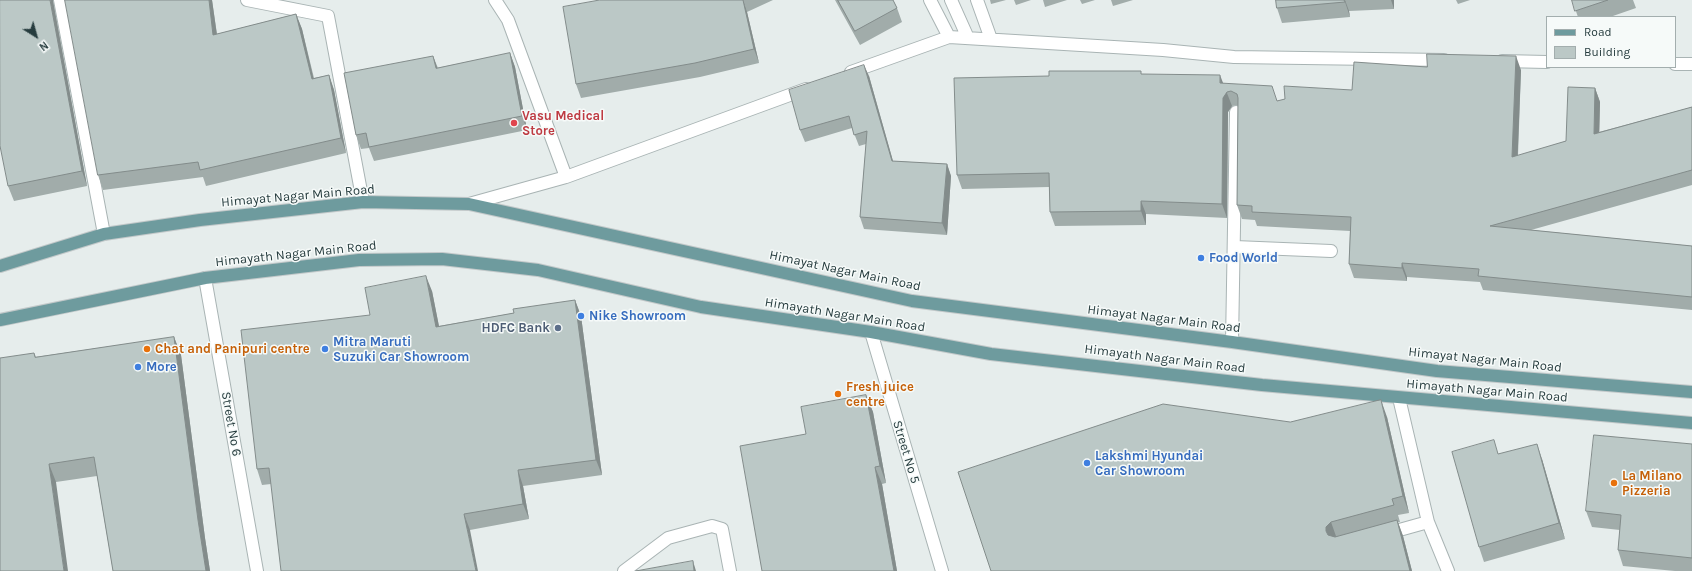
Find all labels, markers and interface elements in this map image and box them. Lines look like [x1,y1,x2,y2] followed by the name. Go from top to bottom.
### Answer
[16,16,56,56] north arrow
[1546,16,1676,68] legend
[1584,25,1612,39] text: Road
[36,38,51,54] text: N
[1584,45,1630,59] text: Building
[522,108,604,139] place label: Vasu Medical Store
[509,118,519,128] marker: Vasu Medical Store
[220,182,376,210] street label: Himayat Nagar Main Road
[215,238,377,270] street label: Himayath Nagar Main Road
[768,247,922,295] street label: Himayat Nagar Main Road
[1209,250,1278,266] place label: Food World
[1196,253,1206,263] marker: Food World
[764,295,926,335] street label: Himayath Nagar Main Road
[1086,302,1242,336] street label: Himayat Nagar Main Road
[589,308,686,324] place label: Nike Showroom
[576,311,586,321] marker: Nike Showroom
[481,320,550,336] place label: HDFC Bank
[553,323,563,333] marker: HDFC Bank
[333,334,469,365] place label: Mitra Maruti Suzuki Car Showroom
[155,341,310,357] place label: Chat and Panipuri centre
[1084,341,1246,377] street label: Himayath Nagar Main Road
[142,344,152,354] marker: Chat and Panipuri centre
[320,344,330,354] marker: Mitra Maruti Suzuki Car Showroom
[1407,344,1563,376] street label: Himayat Nagar Main Road
[146,359,177,375] place label: More
[133,362,143,372] marker: More
[1406,376,1568,406] street label: Himayath Nagar Main Road
[846,379,914,410] place label: Fresh juice centre
[833,389,843,399] marker: Fresh juice centre
[218,390,244,458] street label: Street No 6
[889,419,923,485] street label: Street No 5
[1095,448,1203,479] place label: Lakshmi Hyundai Car Showroom
[1082,458,1092,468] marker: Lakshmi Hyundai Car Showroom
[1622,468,1682,499] place label: La Milano Pizzeria
[1609,478,1619,488] marker: La Milano Pizzeria

